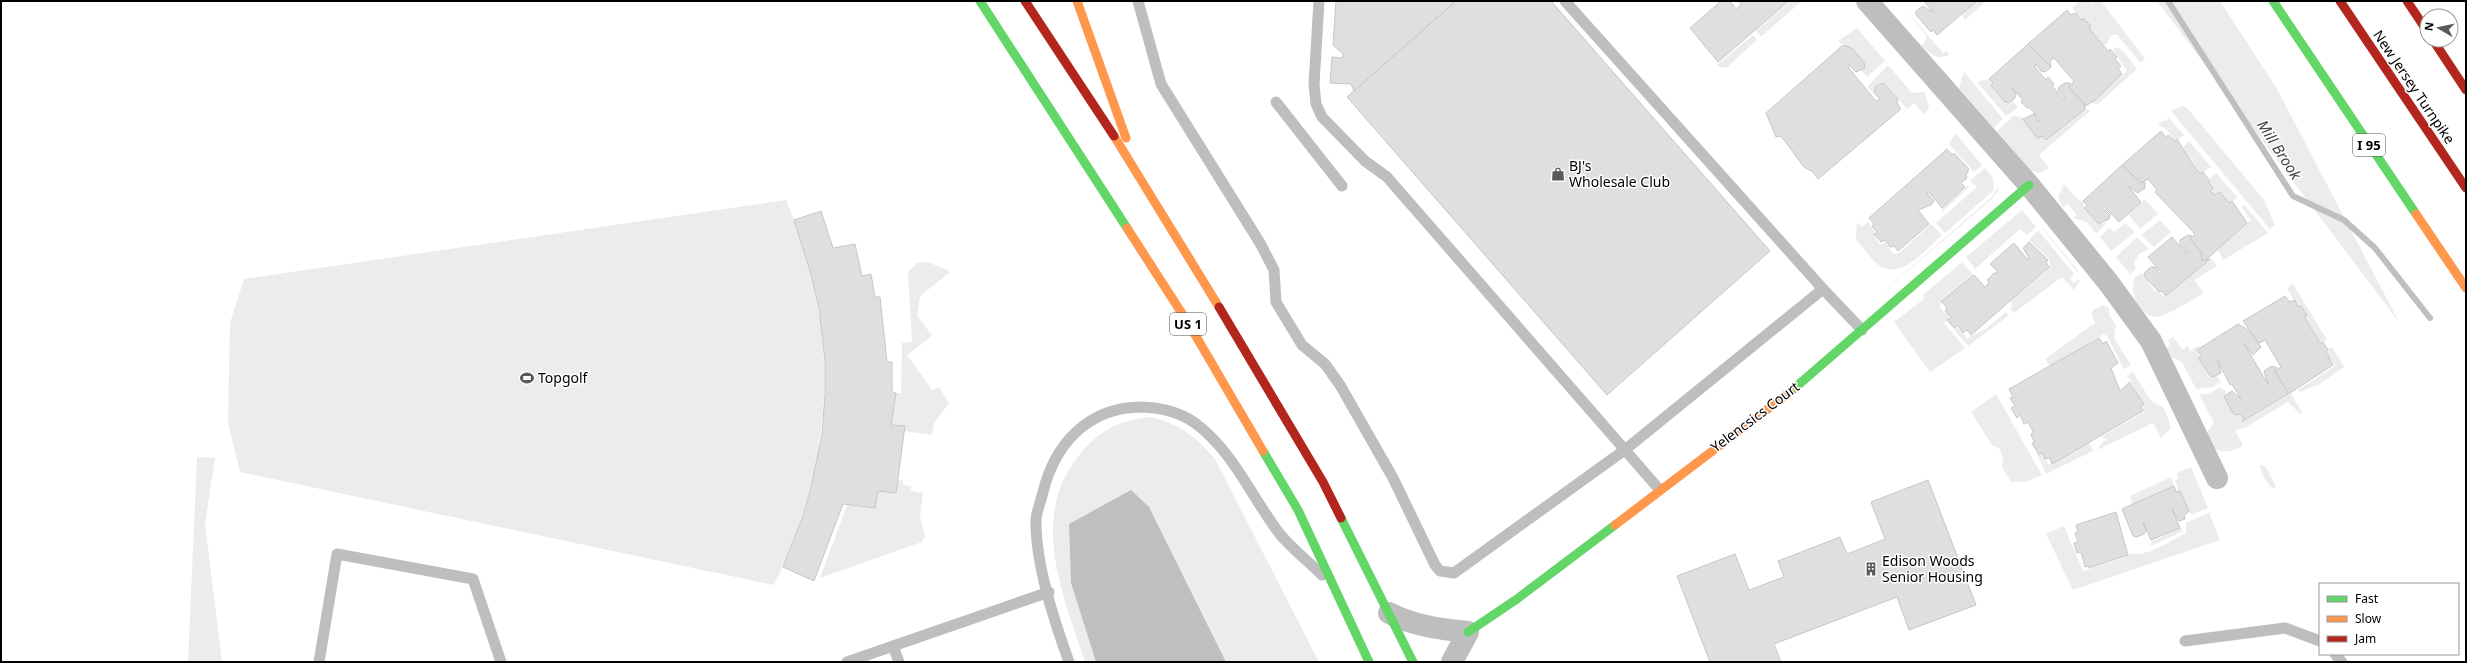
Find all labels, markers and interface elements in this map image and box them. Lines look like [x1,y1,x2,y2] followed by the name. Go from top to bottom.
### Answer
[2419,8,2459,48] north arrow
[2370,27,2458,147] street label: New Jersey Turnpike
[2253,116,2307,184] water label: Mill Brook
[2353,134,2385,156] road number: I 95
[1569,156,1670,191] place label: BJ's Wholesale Club
[1550,166,1566,182] shop icon: BJ's Wholesale Club
[1170,313,1206,335] road number: US 1
[538,368,589,387] place label: Topgolf
[519,370,535,386] sports icon: Topgolf
[1707,377,1803,456] street label: Yelencsics Court
[1882,551,1983,586] place label: Edison Woods Senior Housing
[1863,561,1879,577] building icon: Edison Woods Senior Housing
[2319,583,2459,655] legend
[2355,590,2379,607] text: Fast
[2355,610,2382,627] text: Slow
[2354,630,2376,647] text: Jam

